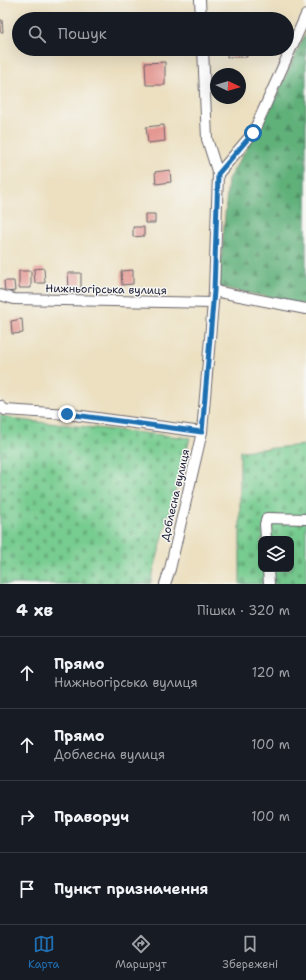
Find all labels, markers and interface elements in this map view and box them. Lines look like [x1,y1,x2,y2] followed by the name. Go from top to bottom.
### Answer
[12,12,294,56] search box
[26,23,48,45] icon: search
[58,24,107,44] text: Пошук
[210,68,246,104] north arrow
[244,124,262,142] route start
[45,281,167,298] street label: Нижньогірська вулиця
[58,405,76,423] route end
[158,448,193,543] street label: Доблесна вулиця
[258,536,294,572] map controls
[258,536,294,572] button: layers
[16,599,53,621] text: 4 хв
[197,602,290,619] text: Пішки · 320 m
[54,654,104,674] text: Прямо
[16,662,38,684] icon: ahead
[252,664,290,681] text: 120 m
[54,674,198,691] text: Нижньогірська вулиця
[54,726,104,746] text: Прямо
[16,734,38,756] icon: ahead
[251,736,290,753] text: 100 m
[54,746,165,763] text: Доблесна вулиця
[16,806,38,828] icon: right
[54,807,129,827] text: Праворуч
[251,808,290,825] text: 100 m
[16,878,38,900] icon: arrive
[54,879,209,899] text: Пункт призначення
[28,933,59,972] tab: Карта
[115,933,167,972] tab: Маршрут
[222,933,278,972] tab: Збережені

